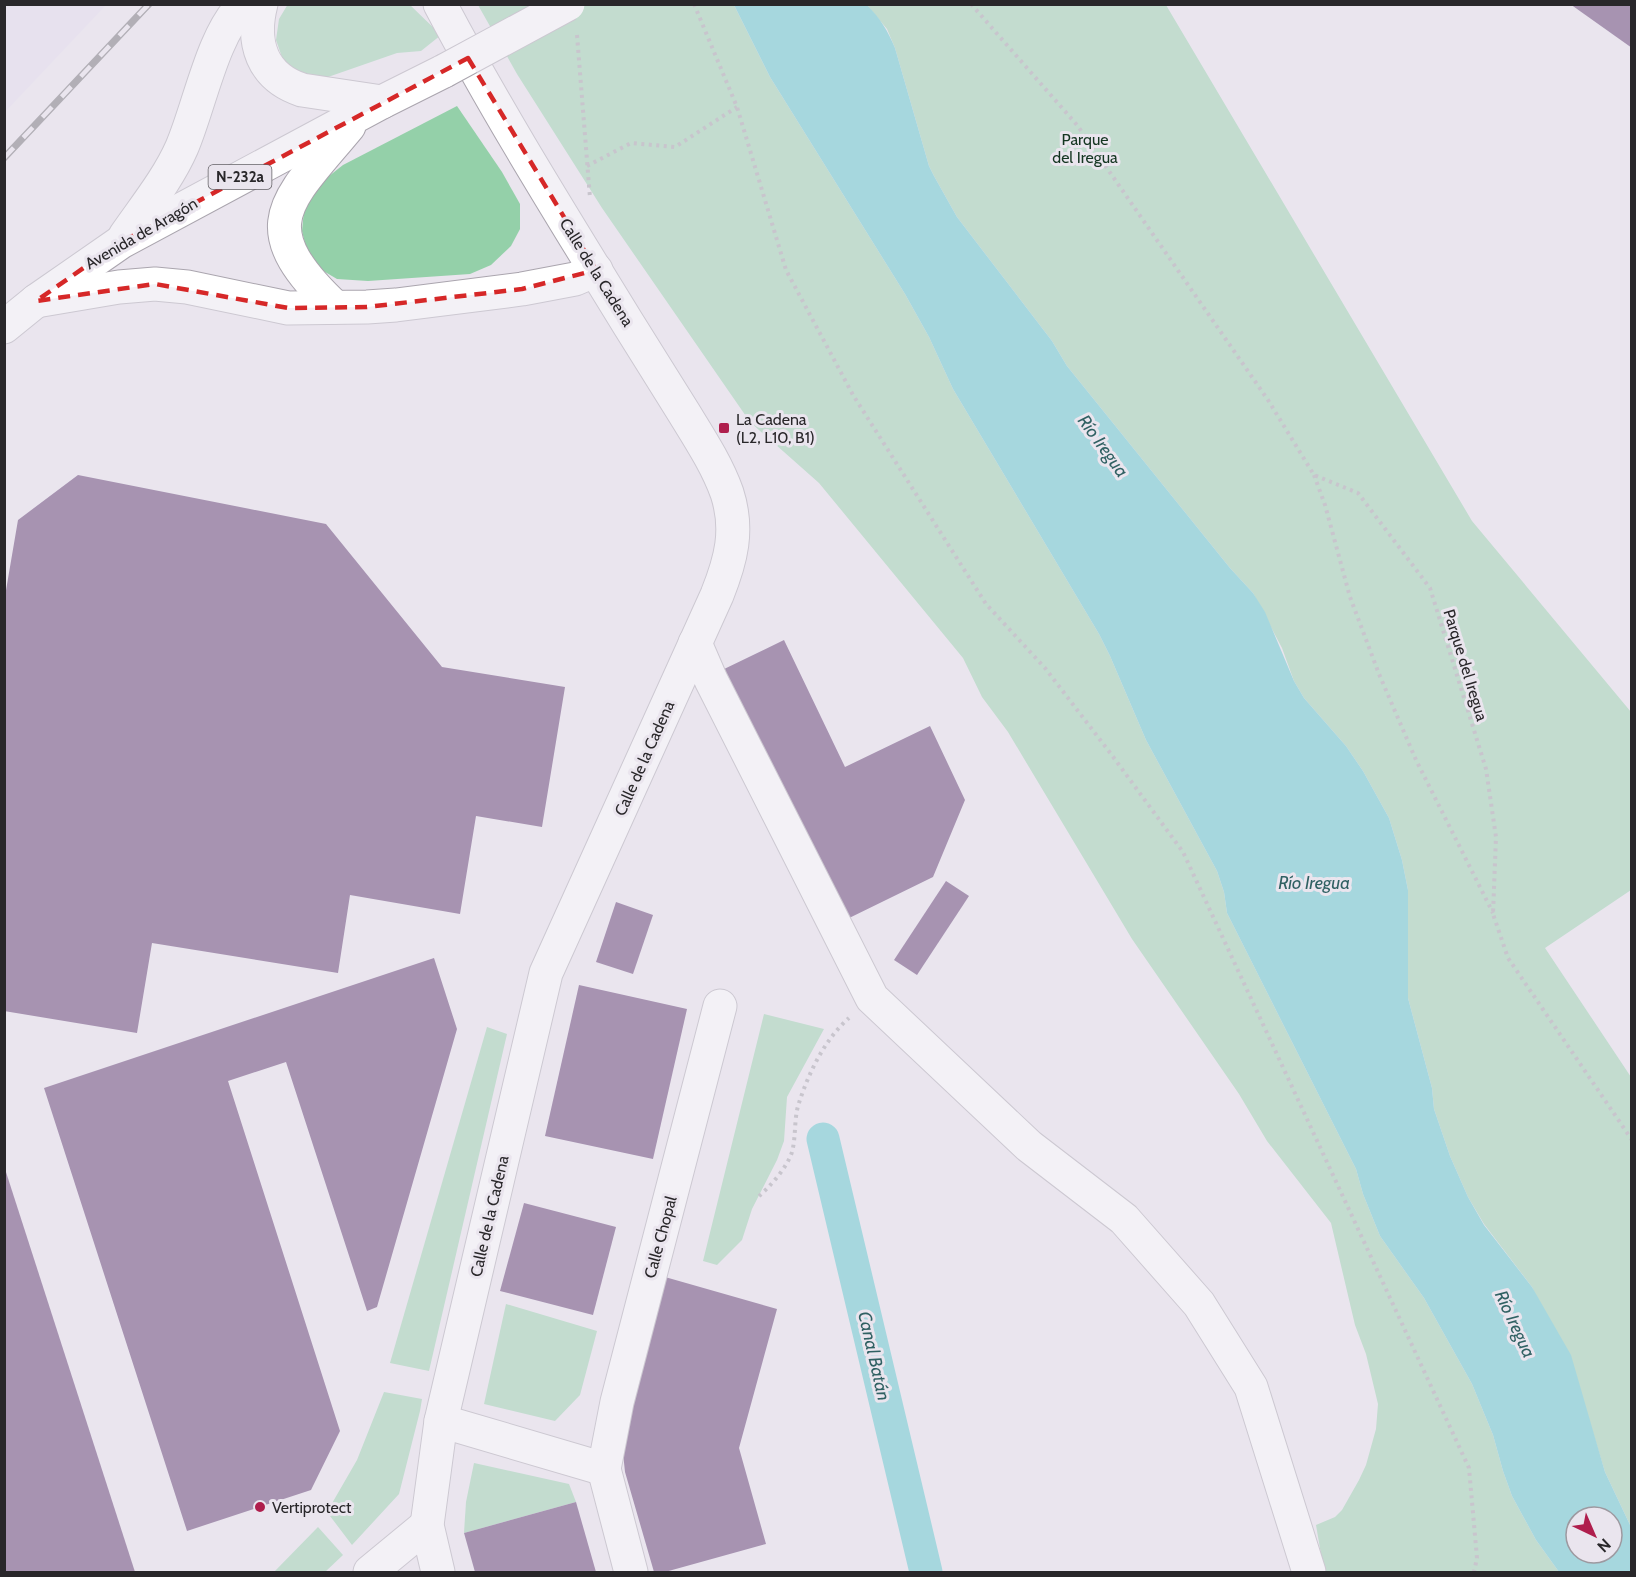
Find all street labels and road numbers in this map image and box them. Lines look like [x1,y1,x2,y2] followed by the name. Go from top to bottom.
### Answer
[208,165,272,189] road number: N-232a
[82,194,201,273] street label: Avenida de Aragón
[556,215,638,330] street label: Calle de la Cadena
[1439,607,1492,724] street label: Parque del Iregua
[611,698,678,819] street label: Calle de la Cadena
[466,1153,513,1279] street label: Calle de la Cadena
[640,1194,681,1280] street label: Calle Chopal

